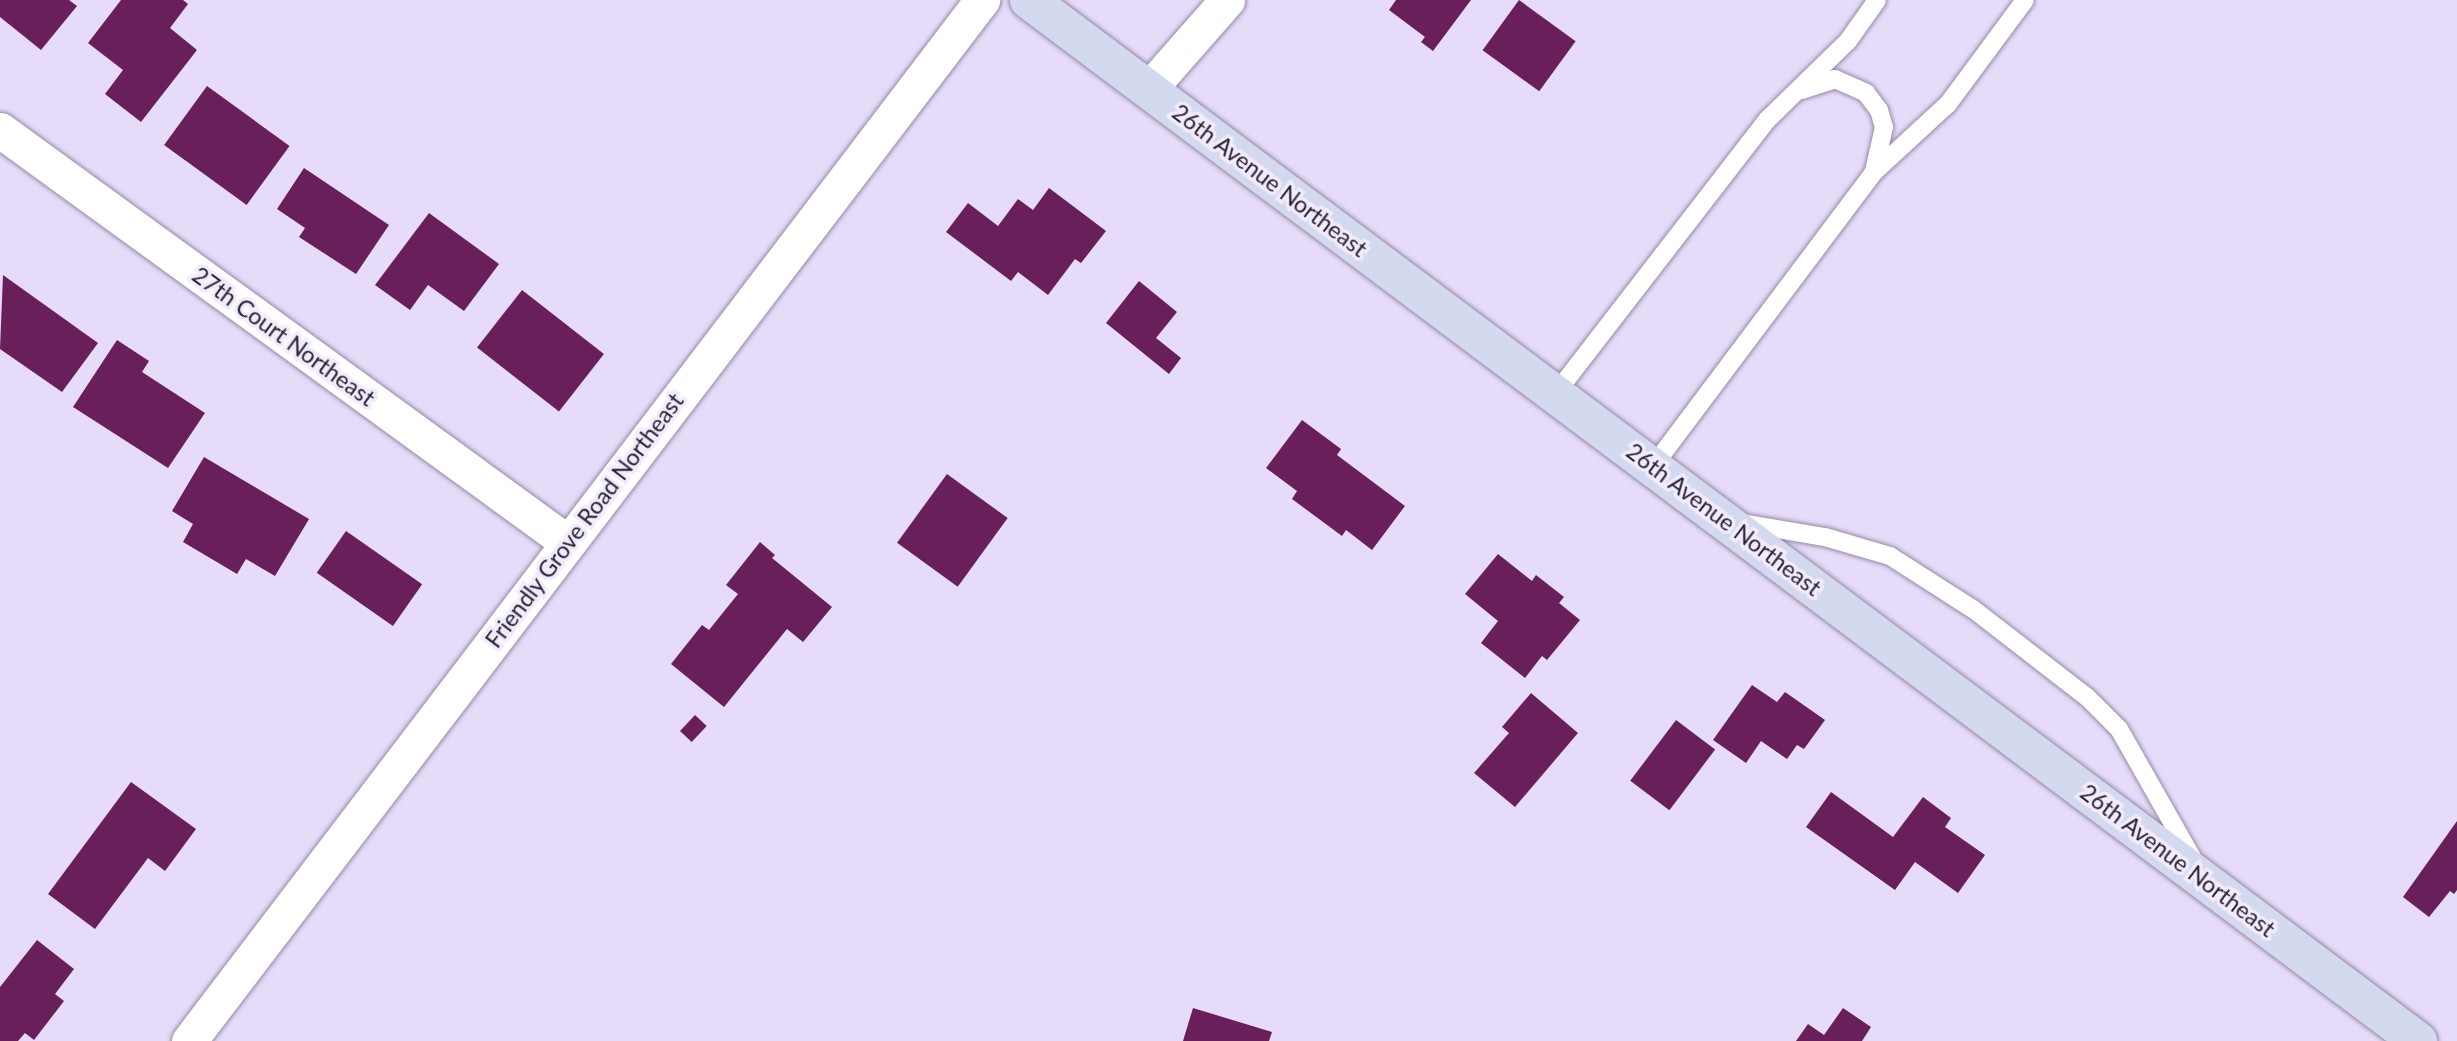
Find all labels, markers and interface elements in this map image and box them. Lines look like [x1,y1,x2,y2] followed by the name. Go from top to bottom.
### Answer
[1167,98,1373,262] street label: 26th Avenue Northeast
[187,261,381,411] street label: 27th Court Northeast
[479,387,689,653] street label: Friendly Grove Road Northeast
[1621,437,1827,601] street label: 26th Avenue Northeast
[2075,778,2281,942] street label: 26th Avenue Northeast

